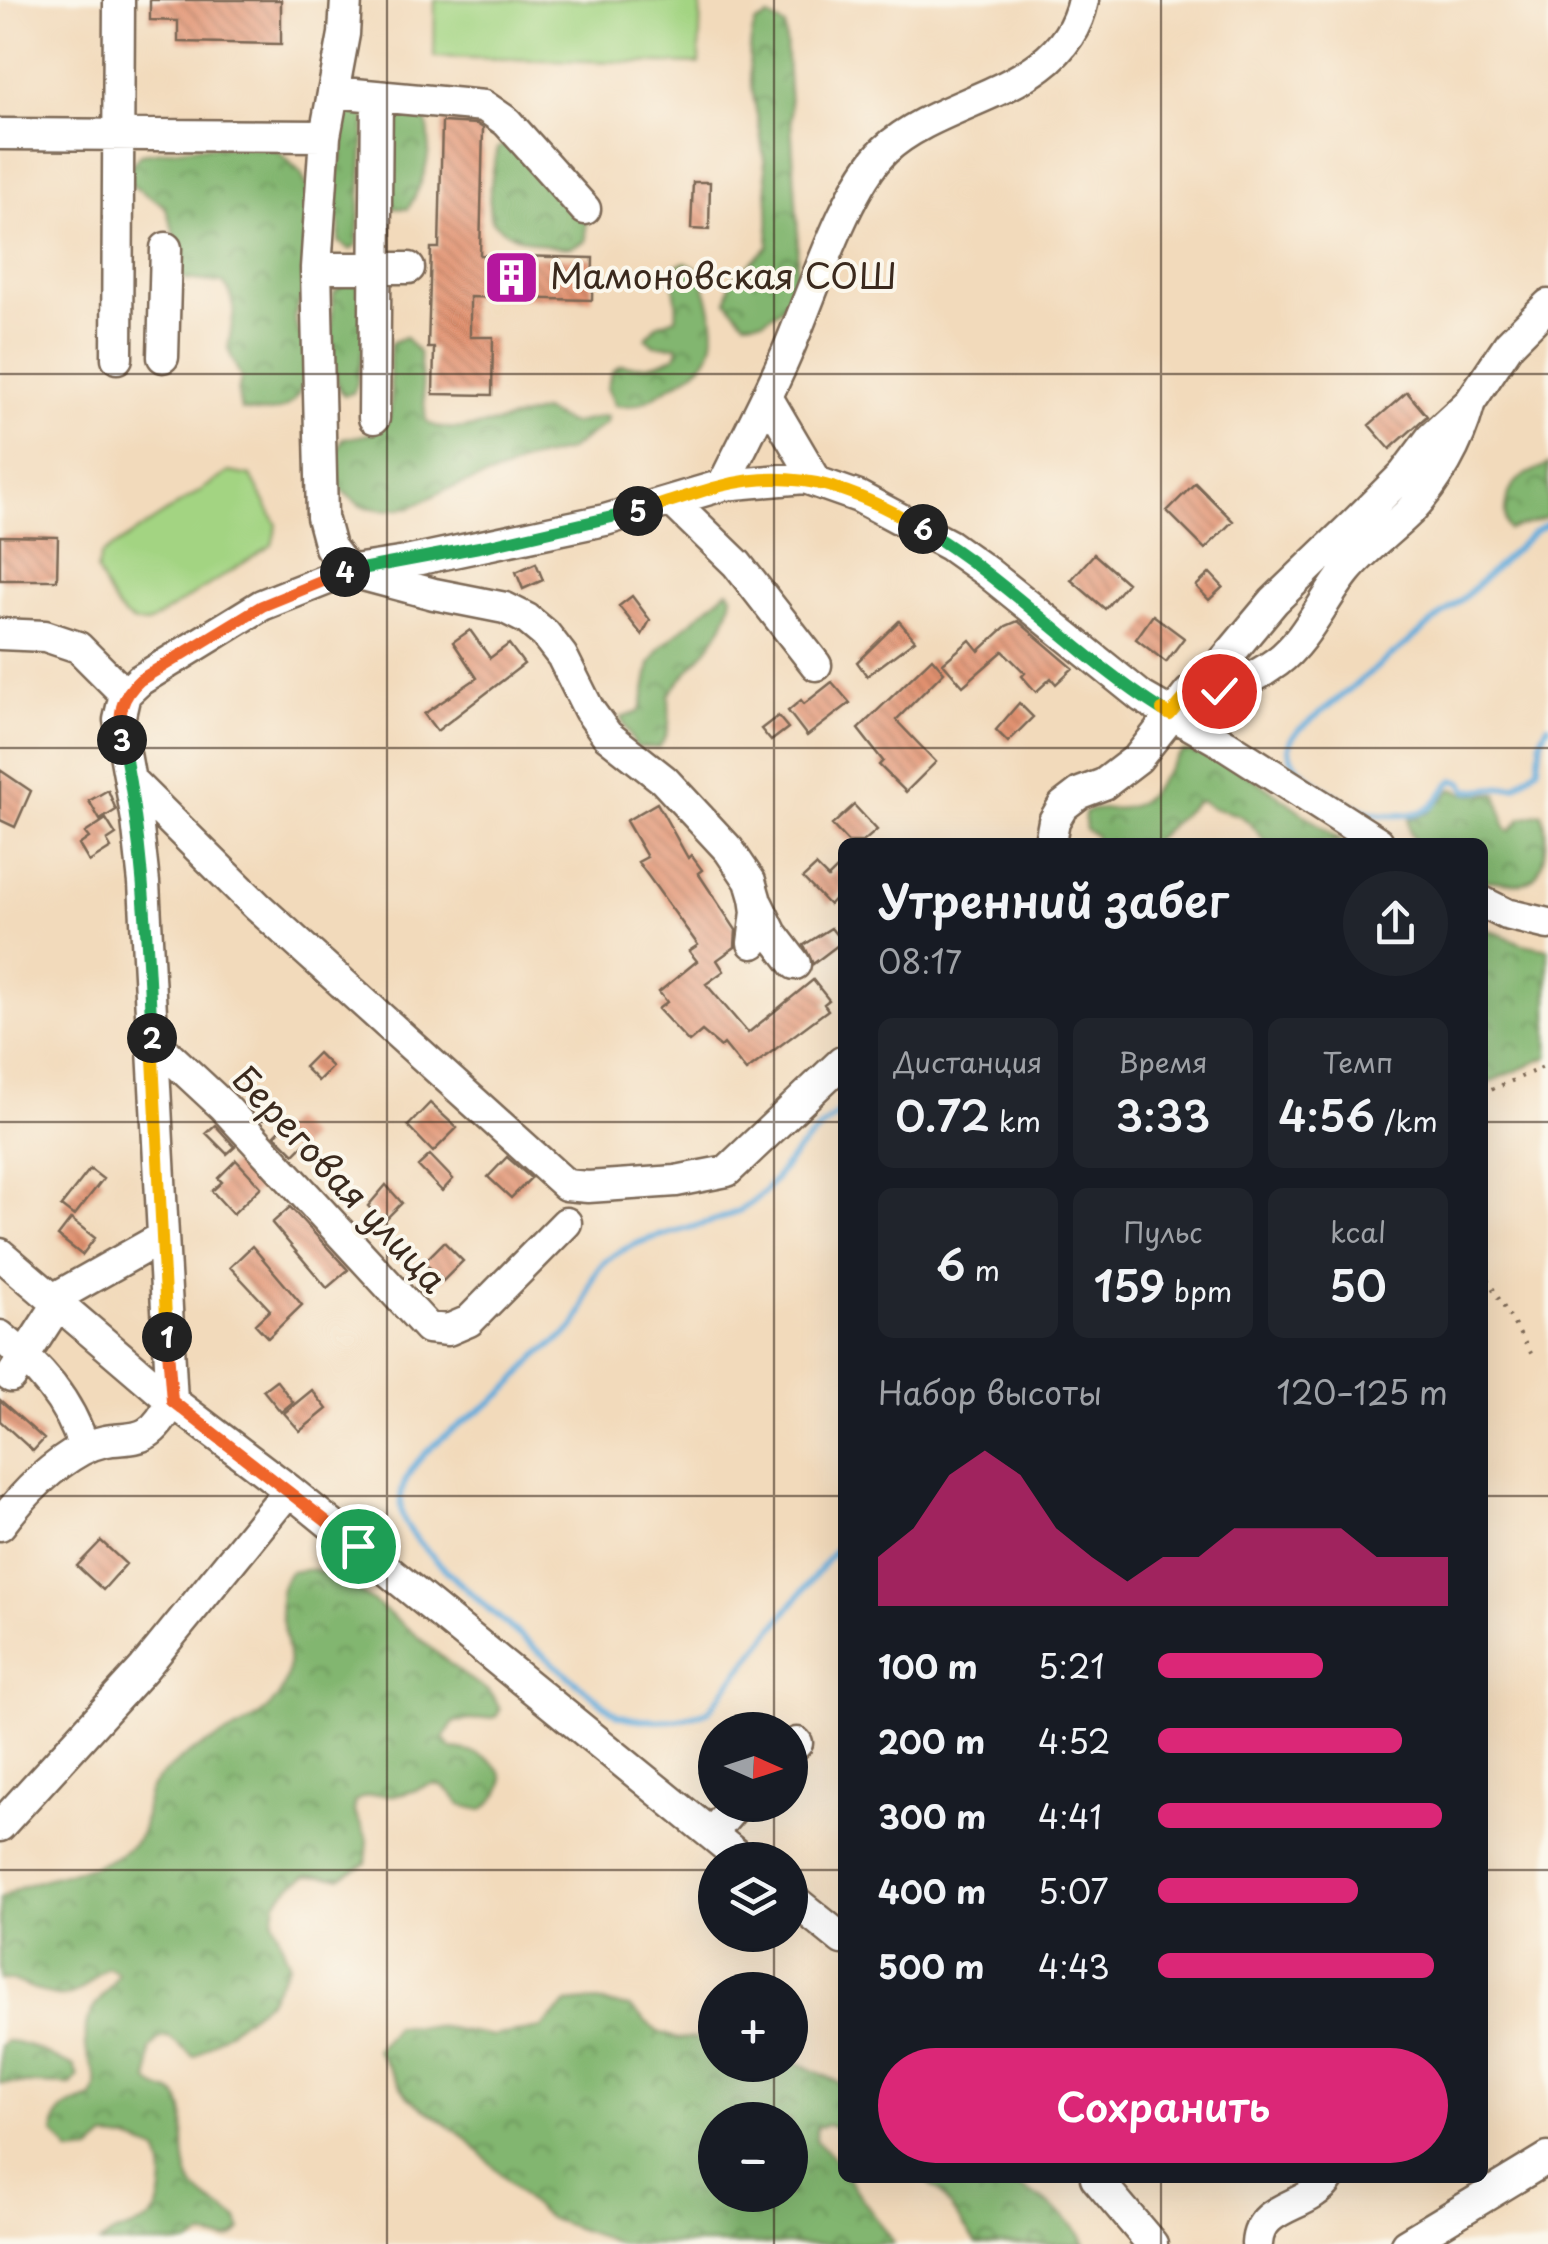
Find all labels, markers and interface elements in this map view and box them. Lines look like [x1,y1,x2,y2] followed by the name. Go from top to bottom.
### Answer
[481,247,541,307] building icon: Мамоновская СОШ
[550,248,897,301] place label: Мамоновская СОШ
[613,486,663,536] pin: 5
[629,489,647,532] text: 5
[898,504,948,554] pin: 6
[913,507,933,550] text: 6
[320,547,370,597] pin: 4
[335,550,355,593] text: 4
[1177,649,1262,734] pin
[1192,664,1247,719] icon: check
[97,715,147,765] pin: 3
[113,718,131,761] text: 3
[878,865,1229,933] text: Утренний забег
[1343,871,1448,976] button: share
[878,937,962,985] text: 08:17
[127,1013,177,1063] pin: 2
[142,1016,162,1059] text: 2
[894,1040,1042,1083] text: Дистанция
[1118,1040,1208,1083] text: Время
[1323,1040,1393,1083] text: Темп
[221,1053,460,1304] street label: Береговая улица
[895,1083,990,1146] text: 0.72
[1116,1083,1210,1146] text: 3:33
[1278,1083,1375,1146] text: 4:56
[990,1099,1041,1142] text: km
[1375,1099,1438,1142] text: /km
[1123,1210,1203,1253] text: Пульс
[1330,1210,1386,1253] text: kcal
[936,1232,965,1295] text: 6
[965,1248,1000,1291] text: m
[1094,1253,1165,1316] text: 159
[1329,1253,1387,1316] text: 50
[1165,1269,1232,1312] text: bpm
[142,1312,192,1362] pin: 1
[160,1315,174,1358] text: 1
[878,1368,1102,1416] text: Набор высоты
[1276,1368,1448,1416] text: 120–125 m
[316,1504,401,1589] pin
[331,1519,386,1574] icon: arrive
[878,1642,978,1690] text: 100 m
[1038,1642,1105,1690] text: 5:21
[698,1712,808,1822] north arrow
[698,1712,808,2212] map controls
[878,1717,985,1765] text: 200 m
[1038,1717,1111,1765] text: 4:52
[878,1792,986,1840] text: 300 m
[1038,1792,1102,1840] text: 4:41
[698,1842,808,1952] button: layers
[878,1867,986,1915] text: 400 m
[1038,1867,1108,1915] text: 5:07
[878,1942,984,1990] text: 500 m
[1038,1942,1110,1990] text: 4:43
[698,1972,808,2082] button: +
[878,2048,1448,2163] button: Сохранить
[698,2102,808,2212] button: −

